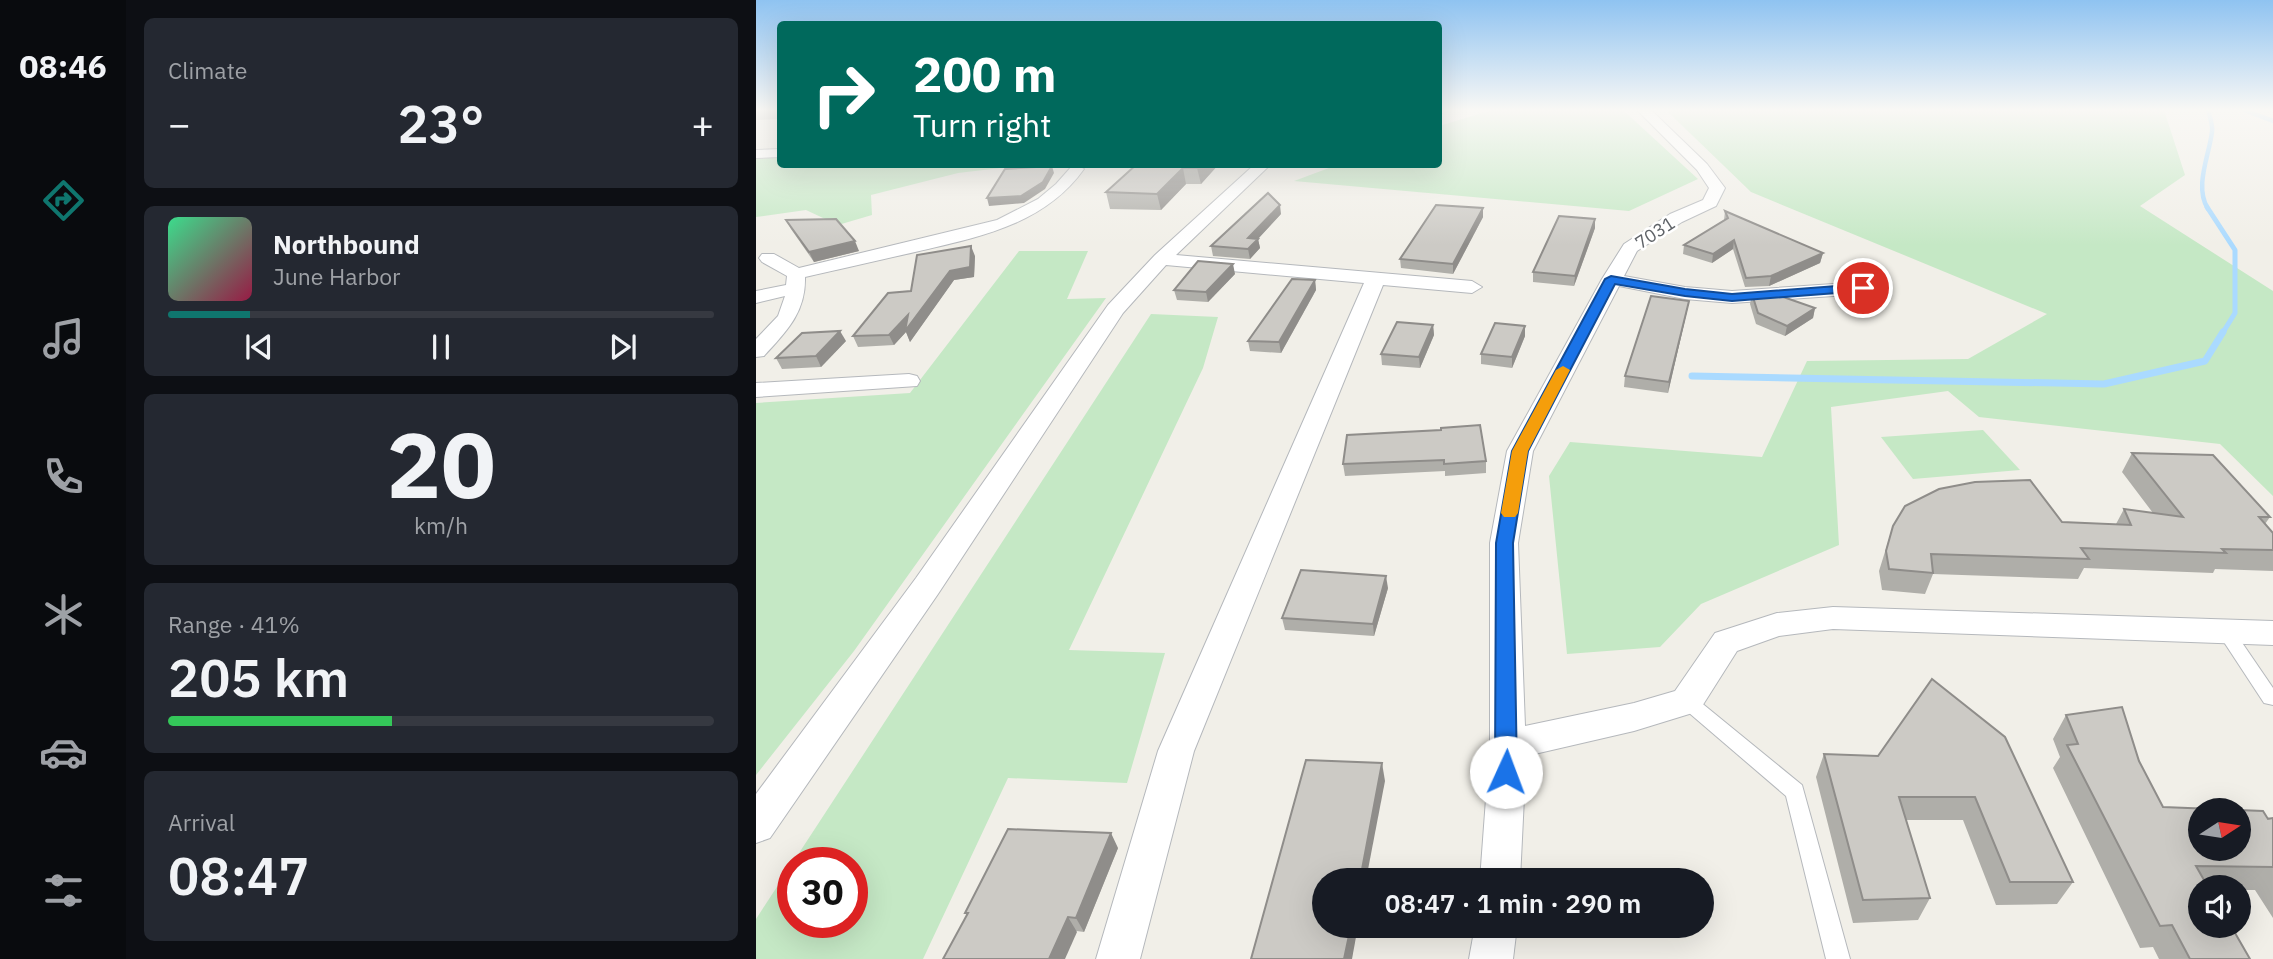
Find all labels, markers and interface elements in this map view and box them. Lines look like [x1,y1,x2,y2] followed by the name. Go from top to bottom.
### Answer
[913,42,1057,105] text: 200 m
[19,45,107,87] text: 08:46
[798,49,889,140] icon: right
[168,55,247,85] text: Climate
[398,90,484,157] text: 23°
[168,99,191,148] text: −
[691,99,714,148] text: +
[913,104,1051,146] text: Turn right
[39,176,88,225] icon: directions
[1630,211,1679,254] street label: 7031
[273,227,420,261] text: Northbound
[1833,258,1893,318] pin
[273,261,401,291] text: June Harbor
[1844,269,1882,307] icon: arrive
[39,314,88,363] icon: music
[240,328,278,366] icon: previous
[422,328,460,366] icon: pause
[604,328,642,366] icon: next
[386,405,496,523] text: 20
[39,452,88,501] icon: phone
[414,510,468,540] text: km/h
[39,590,88,639] icon: climate
[168,609,300,639] text: Range · 41%
[168,644,349,711] text: 205 km
[39,728,88,777] icon: car
[1469,735,1543,809] position arrow
[2188,798,2250,861] north arrow
[2188,798,2251,938] map controls
[168,807,235,837] text: Arrival
[168,842,309,909] text: 08:47
[777,847,868,938] speed limit sign: 30
[39,866,88,915] icon: filters
[2188,875,2251,938] button: sound
[1385,886,1641,920] text: 08:47 · 1 min · 290 m

